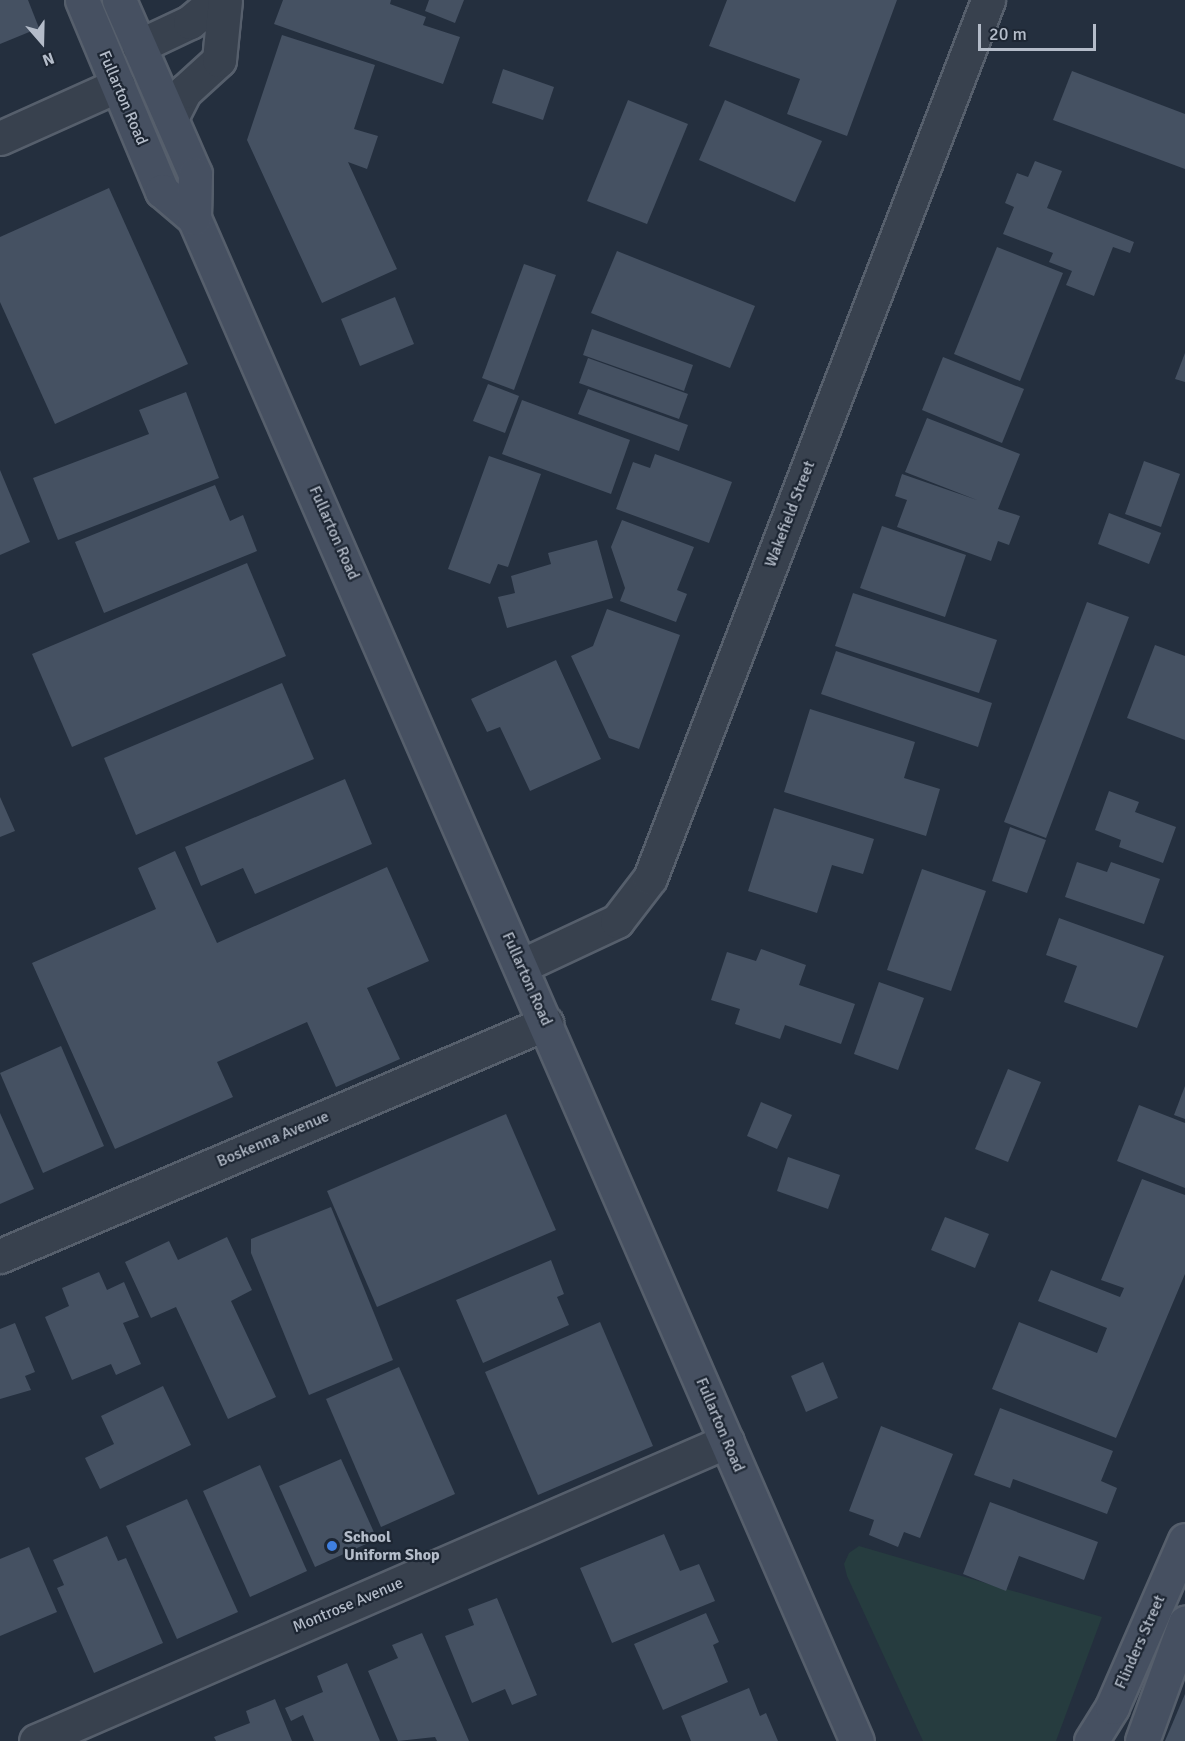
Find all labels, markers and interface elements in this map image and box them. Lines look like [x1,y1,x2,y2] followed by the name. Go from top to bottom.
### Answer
[12,12,72,72] north arrow
[981,12,1100,50] scale bar
[989,23,1027,45] text: 20 m
[40,48,57,70] text: N
[95,48,151,148] street label: Fullarton Road
[761,458,819,570] street label: Wakefield Street
[305,483,363,583] street label: Fullarton Road
[498,929,556,1029] street label: Fullarton Road
[214,1107,332,1171] street label: Boskenna Avenue
[692,1375,748,1475] street label: Fullarton Road
[344,1527,440,1565] place label: School Uniform Shop
[325,1539,339,1553] marker: School Uniform Shop
[290,1573,406,1637] street label: Montrose Avenue
[1111,1592,1169,1692] street label: Flinders Street

